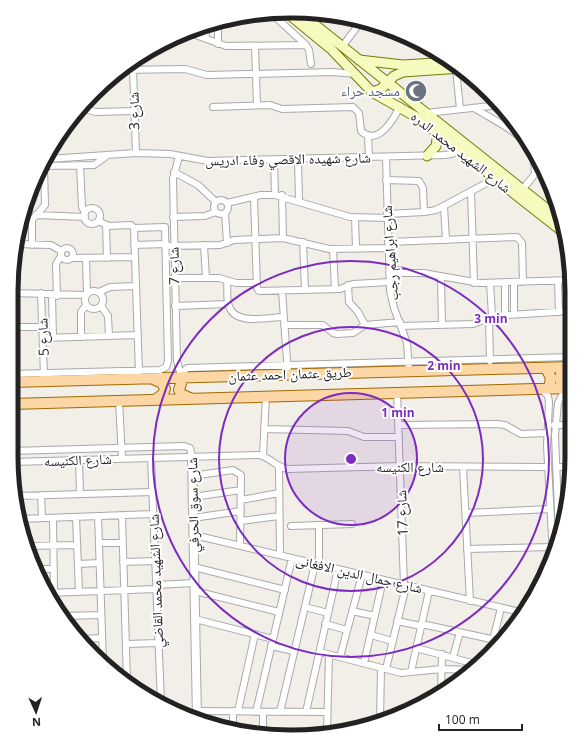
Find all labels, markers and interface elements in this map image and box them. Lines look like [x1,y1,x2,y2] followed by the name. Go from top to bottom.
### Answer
[403,78,429,104] mosque icon: مسجد حراء
[341,81,400,100] place label: مسجد حراء
[124,92,144,130] street label: شارع 3
[407,106,515,198] street label: شارع الشهيد محمد الدره
[205,148,371,172] street label: شارع شهيده الاقصي وفاء ادريس
[377,205,403,301] street label: شارع ابراهيم رجب
[164,247,184,285] street label: شارع 7
[474,310,508,327] text: 3 min
[32,318,54,356] street label: شارع 5
[427,357,461,374] text: 2 min
[228,362,352,386] street label: طريق عثمان احمد عثمان
[381,404,415,421] text: 1 min
[44,449,112,471] street label: شارع الكنيسه
[344,452,358,466] centre of rings
[182,457,205,553] street label: شارع سوق الحرفي
[376,457,444,477] street label: شارع الكنيسه
[391,490,413,536] street label: شارع 17
[144,514,170,648] street label: شارع الشهيد محمد القاضي
[294,550,424,598] street label: شارع جمال الدين الافغانى
[16,692,56,732] north arrow
[439,706,522,732] scale bar
[445,711,480,728] text: 100 m
[32,715,41,730] text: N

